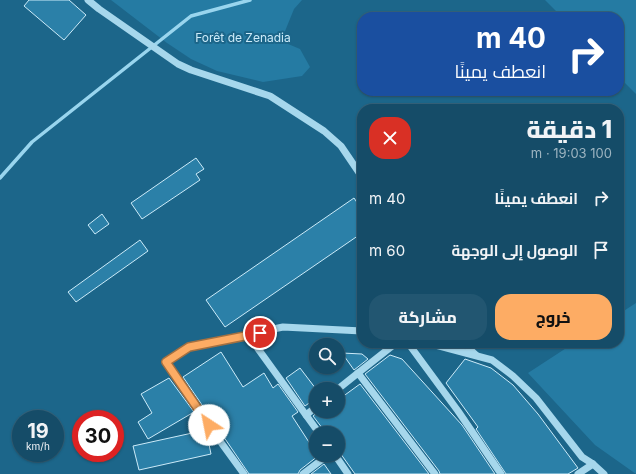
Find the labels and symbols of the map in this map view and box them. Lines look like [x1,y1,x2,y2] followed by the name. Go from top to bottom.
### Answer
[195,30,291,45] park label: Forêt de Zenadia
[243,316,277,350] pin
[188,404,230,446] position arrow
[72,410,124,462] speed limit sign: 30

